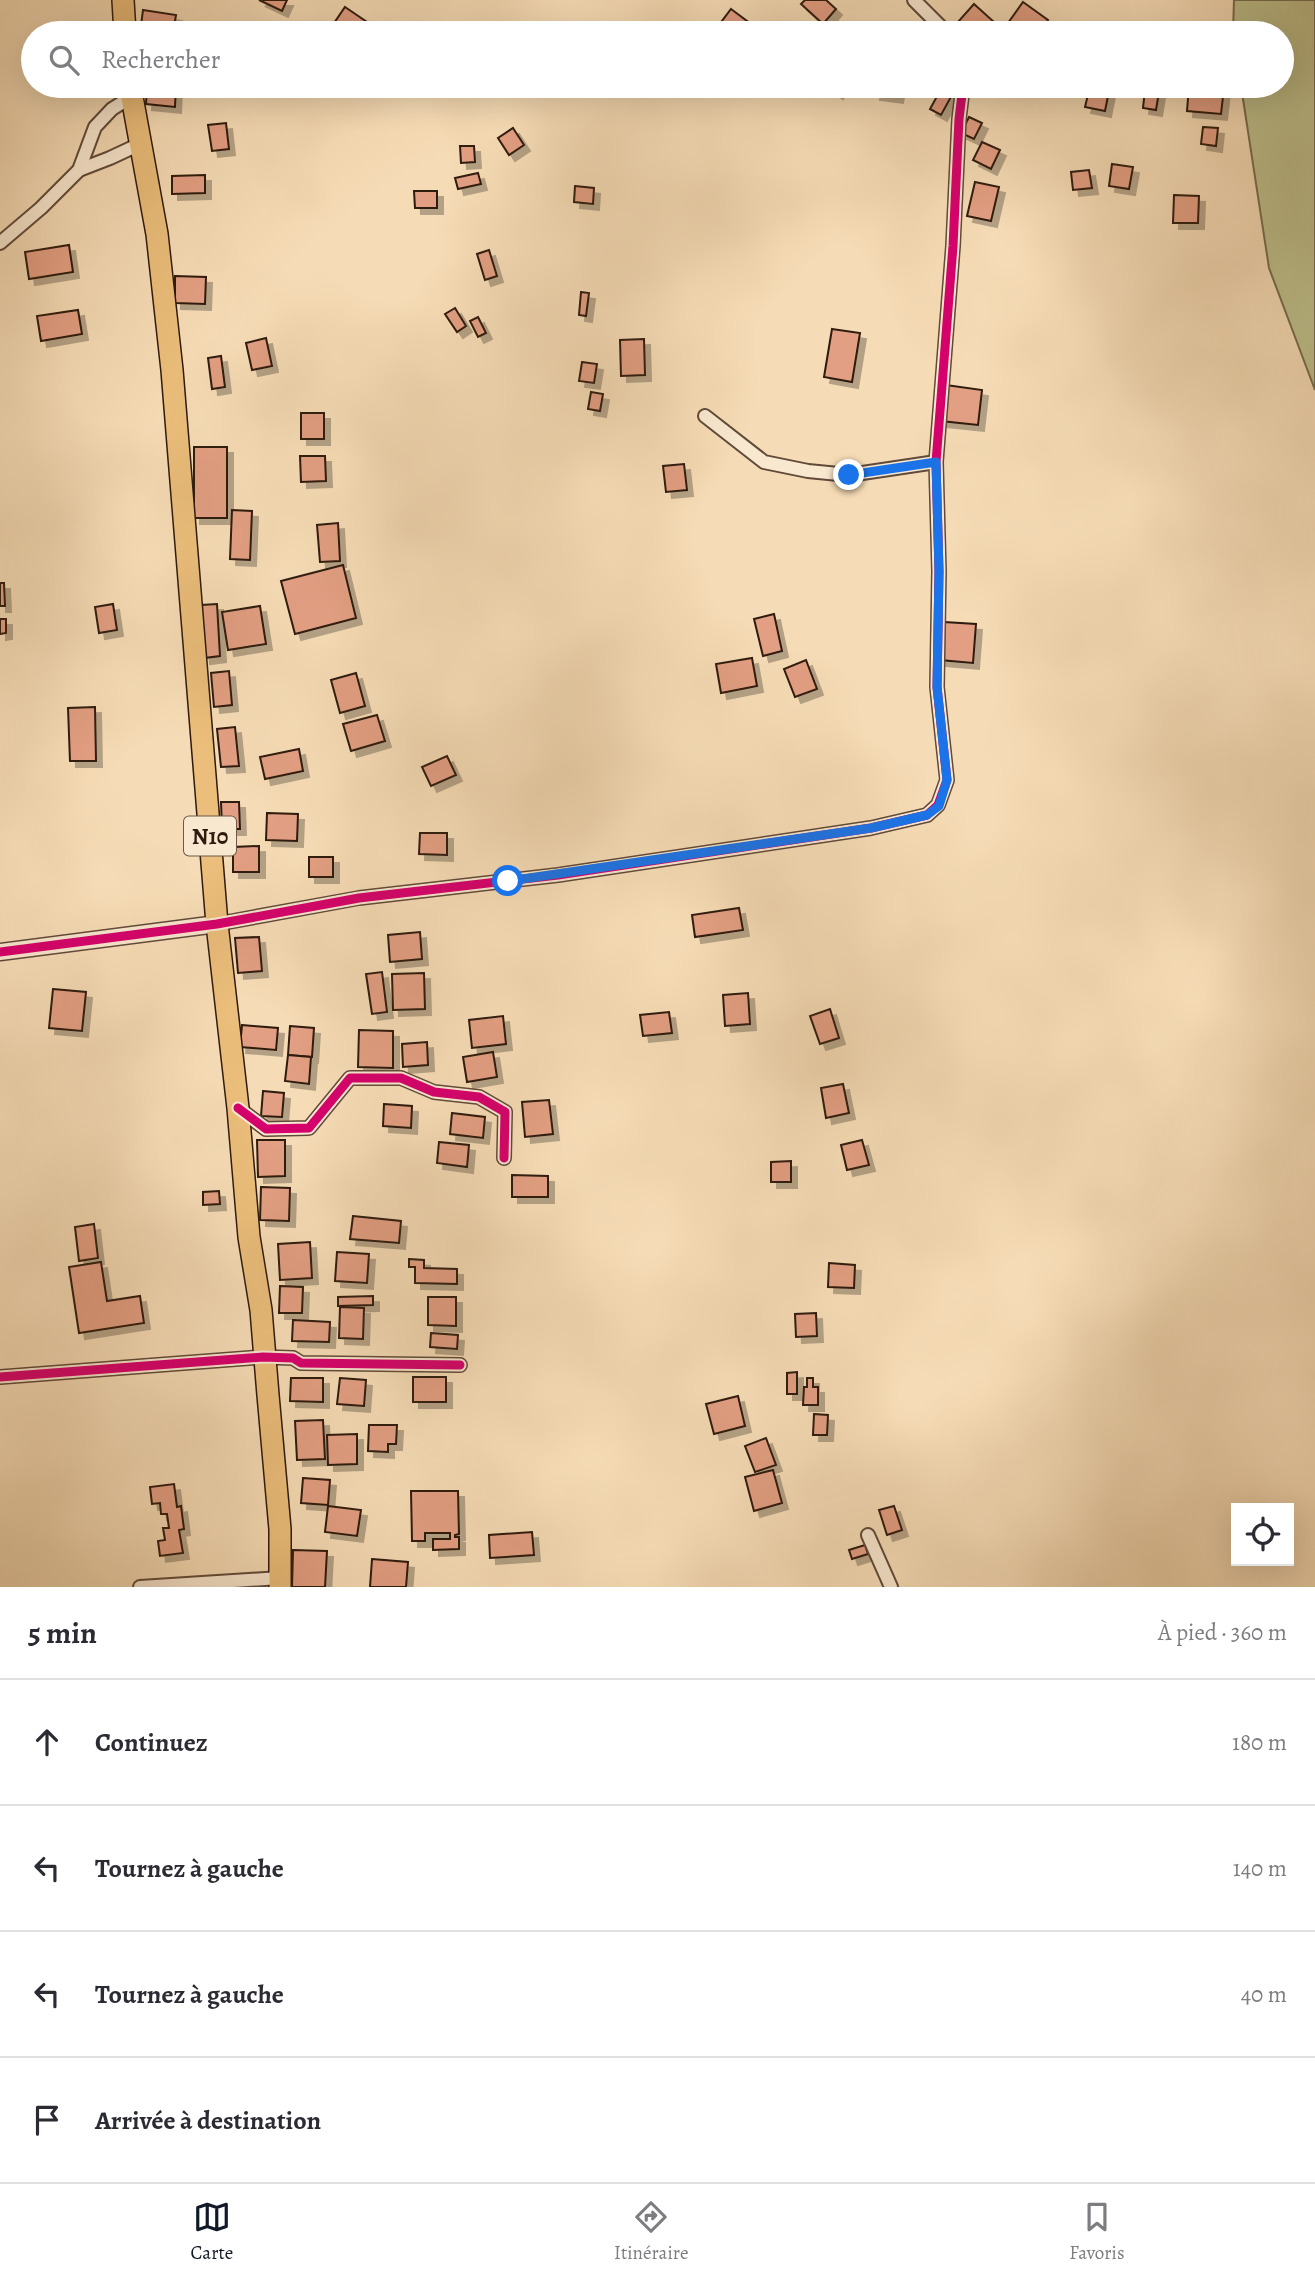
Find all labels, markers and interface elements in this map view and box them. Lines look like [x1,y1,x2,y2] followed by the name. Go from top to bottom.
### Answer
[21,21,1294,98] search box
[45,41,83,79] icon: search
[101,42,221,77] text: Rechercher
[833,459,864,490] route end
[184,816,236,856] road number: N10
[492,865,523,896] route start
[1231,1503,1294,1566] map controls
[1231,1503,1294,1566] button: locate
[28,1613,97,1653] text: 5 min
[1158,1617,1287,1648] text: À pied · 360 m
[28,1723,66,1761] icon: ahead
[95,1725,208,1760] text: Continuez
[1232,1727,1287,1758] text: 180 m
[28,1849,66,1887] icon: left
[95,1851,284,1886] text: Tournez à gauche
[1233,1853,1287,1884] text: 140 m
[28,1975,66,2013] icon: left
[95,1977,284,2012] text: Tournez à gauche
[1241,1979,1287,2010] text: 40 m
[28,2101,66,2139] icon: arrive
[95,2103,321,2138] text: Arrivée à destination
[190,2198,233,2266] tab: Carte
[614,2198,688,2266] tab: Itinéraire
[1069,2198,1125,2266] tab: Favoris

